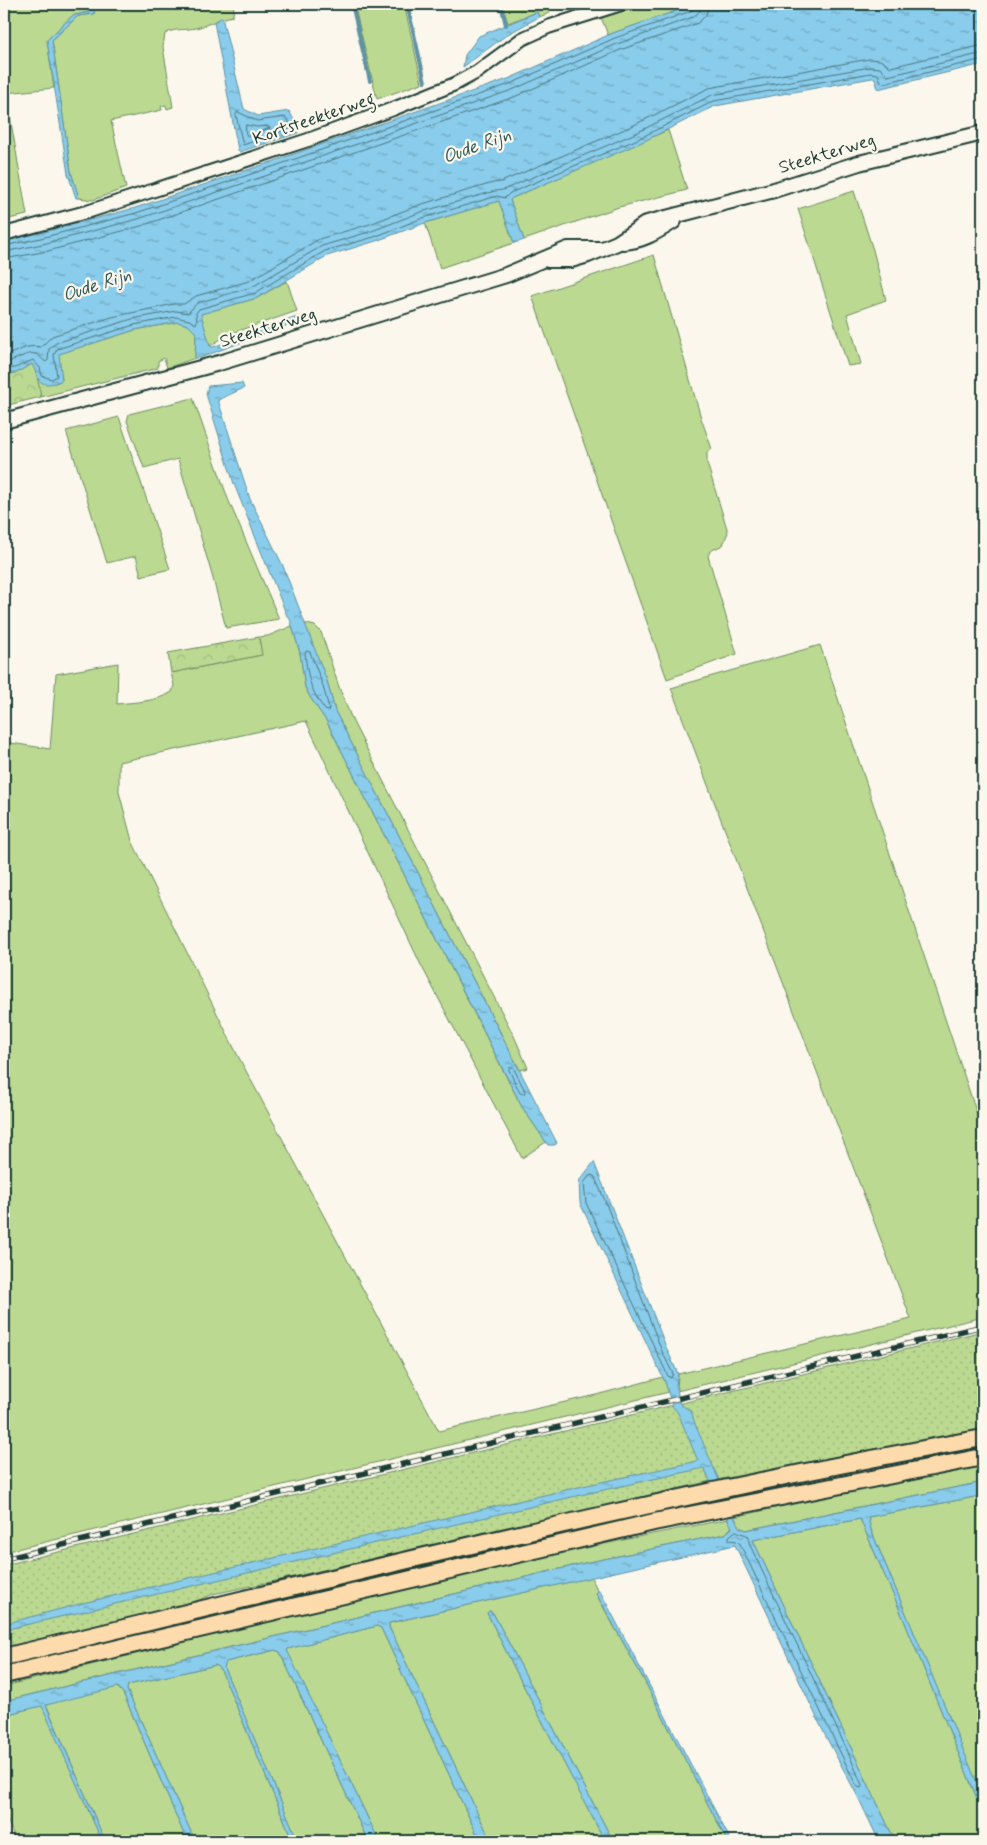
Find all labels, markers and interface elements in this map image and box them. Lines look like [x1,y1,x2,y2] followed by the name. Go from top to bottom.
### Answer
[250,87,379,153] street label: Kortsteekterweg
[439,122,515,170] water label: Oude Rijn
[776,128,878,180] street label: Steekterweg
[59,262,135,308] water label: Oude Rijn
[217,302,319,354] street label: Steekterweg

